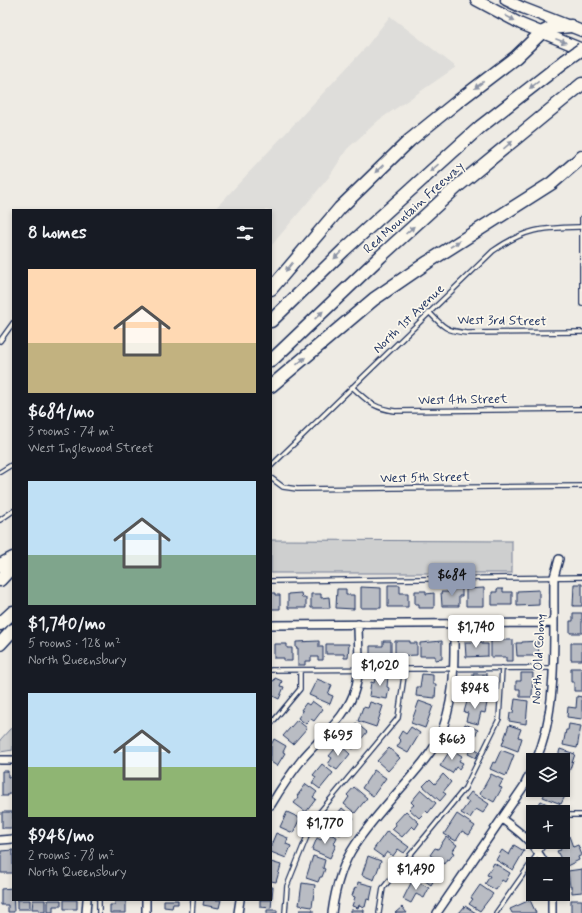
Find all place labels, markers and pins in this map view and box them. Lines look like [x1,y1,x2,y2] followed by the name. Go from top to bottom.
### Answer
[428,563,476,597] pin: $684
[443,615,509,649] pin: $1,740
[347,653,413,687] pin: $1,020
[451,676,499,710] pin: $948
[314,723,362,757] pin: $695
[428,727,476,761] pin: $663
[292,811,358,845] pin: $1,770
[383,857,449,891] pin: $1,490

